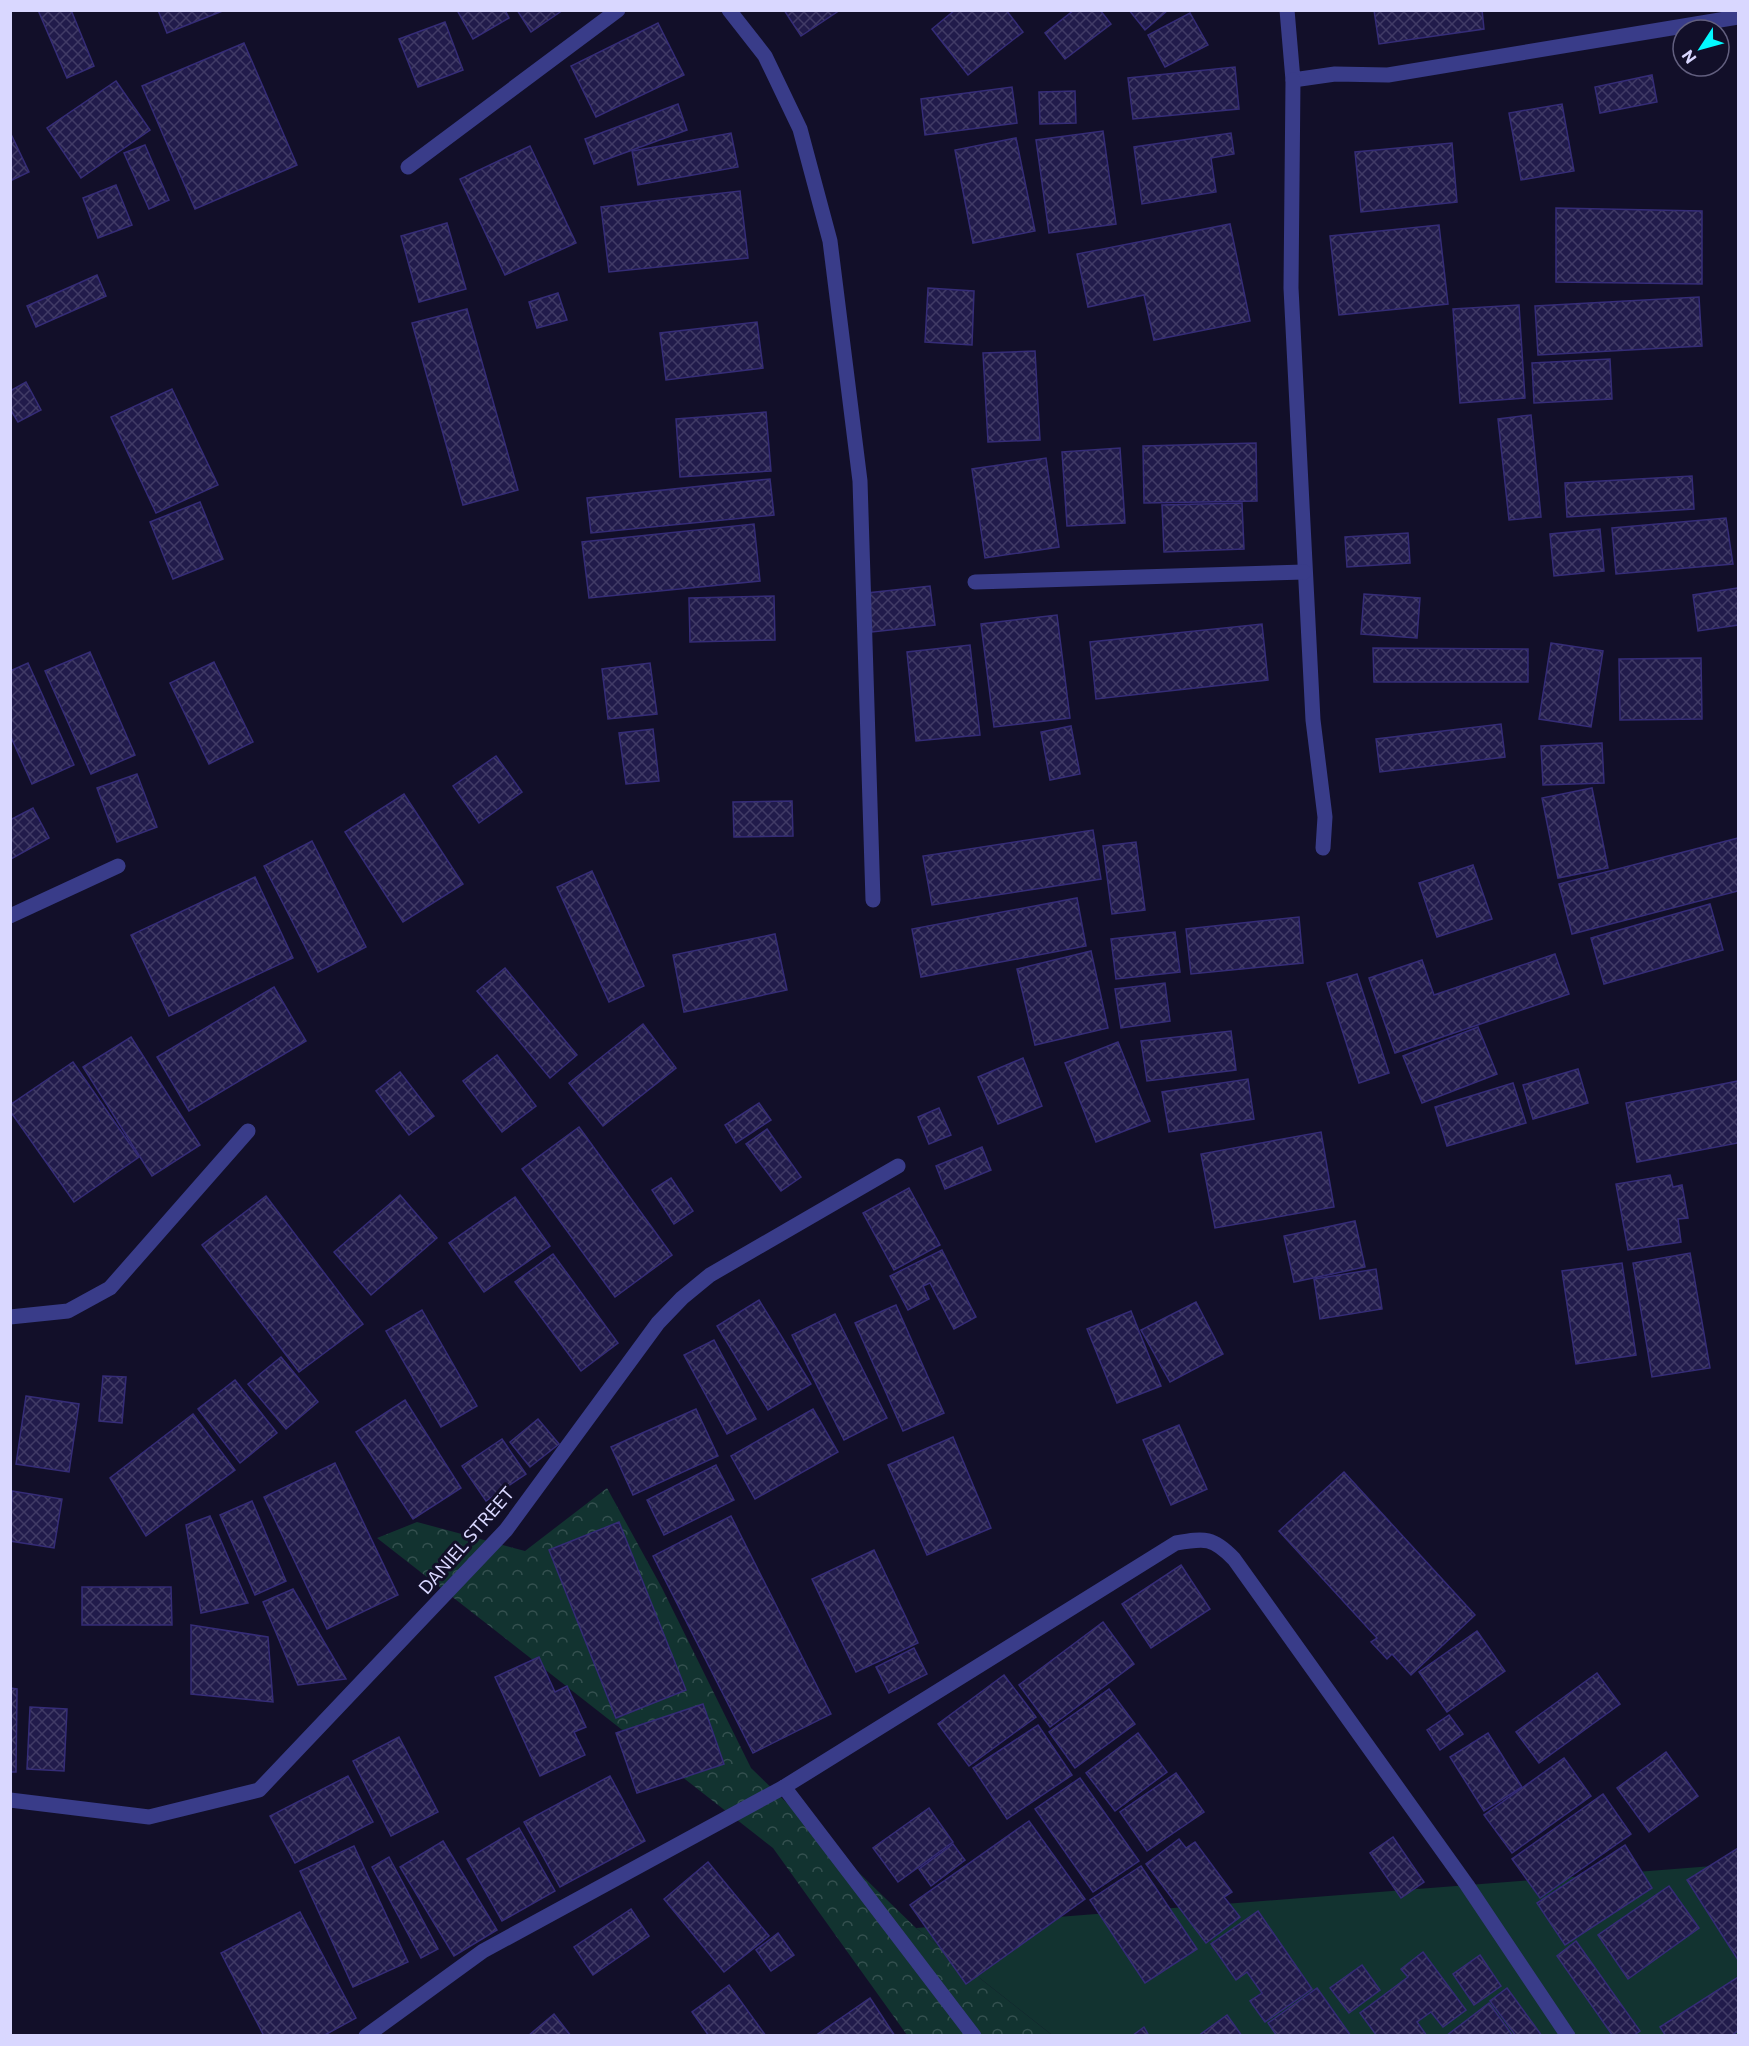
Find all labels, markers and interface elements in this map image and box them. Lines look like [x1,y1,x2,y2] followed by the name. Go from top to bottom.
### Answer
[1671,18,1731,78] north arrow
[1677,47,1700,68] text: N
[413,1482,519,1598] street label: DANIEL STREET

